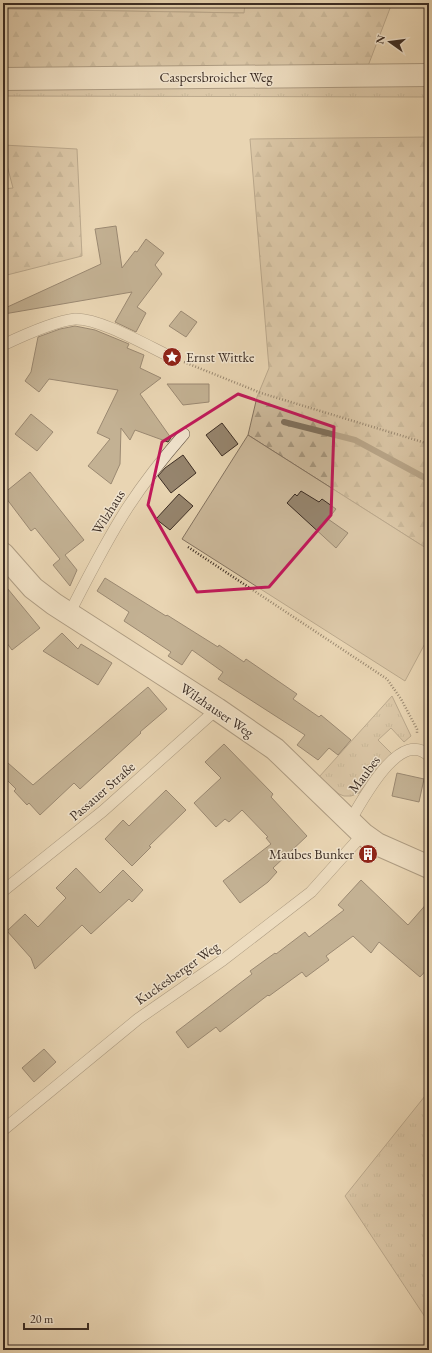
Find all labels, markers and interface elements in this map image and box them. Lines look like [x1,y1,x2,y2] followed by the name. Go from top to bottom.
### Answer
[370,22,410,62] north arrow
[372,33,388,46] text: N
[159,68,273,86] street label: Caspersbroicher Weg
[161,346,183,368] place icon: Ernst Wittke
[186,348,255,366] place label: Ernst Wittke
[87,486,129,538] street label: Wilzhaus
[177,679,258,742] street label: Wilzhauser Weg
[344,751,384,796] street label: Maubes
[65,757,139,824] street label: Passauer Straße
[357,843,379,865] building icon: Maubes Bunker
[269,845,354,863] place label: Maubes Bunker
[131,937,223,1009] street label: Kuckesberger Weg
[24,1305,88,1331] scale bar
[30,1311,54,1327] text: 20 m

